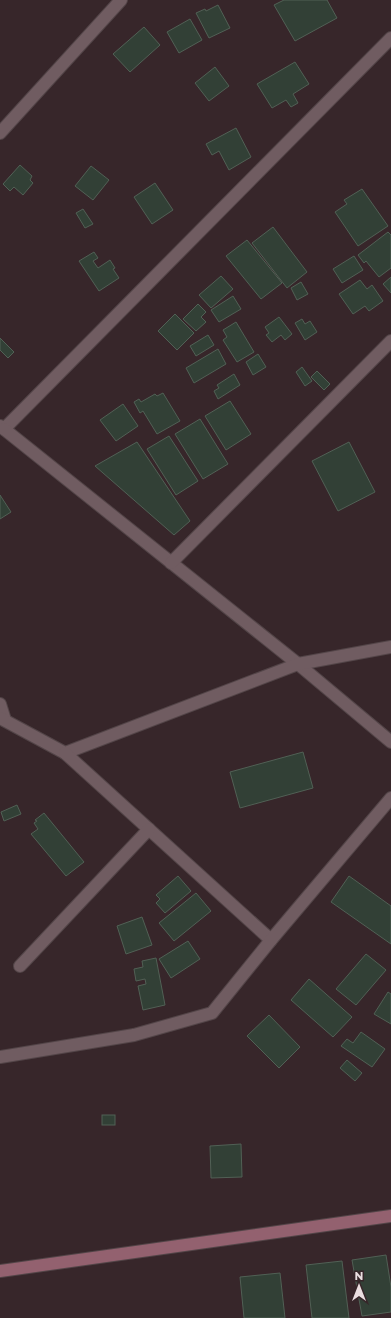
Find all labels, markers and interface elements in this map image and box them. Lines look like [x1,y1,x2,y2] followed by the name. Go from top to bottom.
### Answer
[339,1266,379,1306] north arrow
[355,1269,363,1283] text: N

